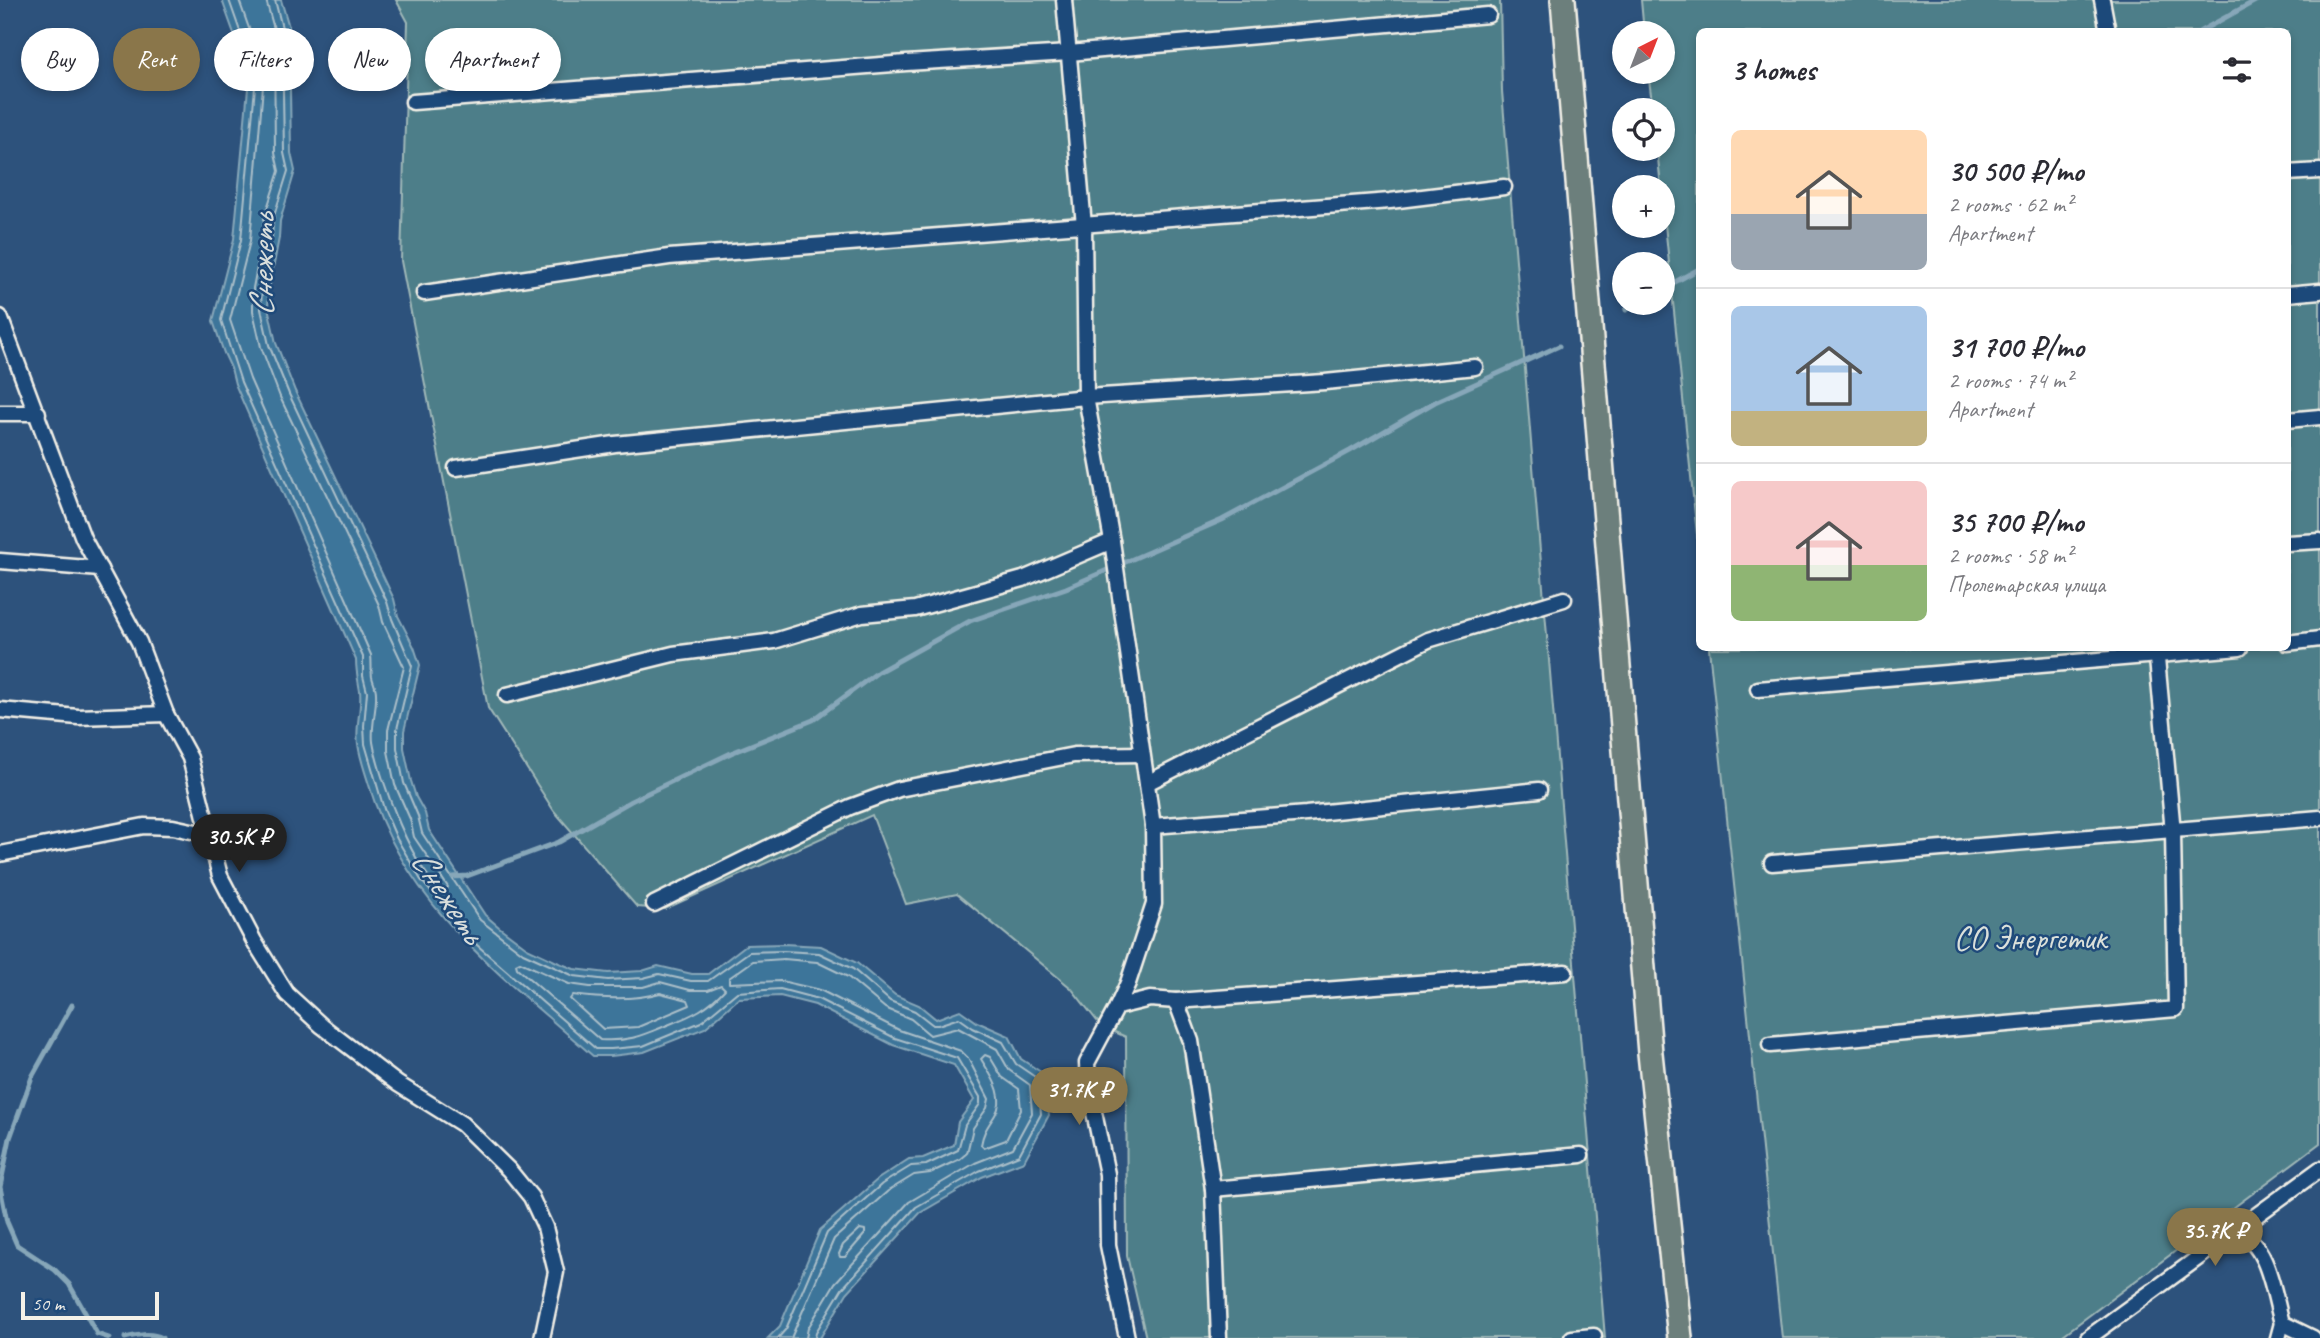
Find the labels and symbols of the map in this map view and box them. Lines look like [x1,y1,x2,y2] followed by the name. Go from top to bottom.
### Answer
[1612,21,1675,84] north arrow
[239,210,285,317] water label: Снежеть
[174,814,304,874] pin: 30.5K ₽
[401,841,497,954] water label: Снежеть
[1954,917,2109,959] park label: СО Энергетик
[1014,1068,1144,1127] pin: 31.7K ₽
[2150,1208,2280,1268] pin: 35.7K ₽
[21,1289,159,1321] scale bar

